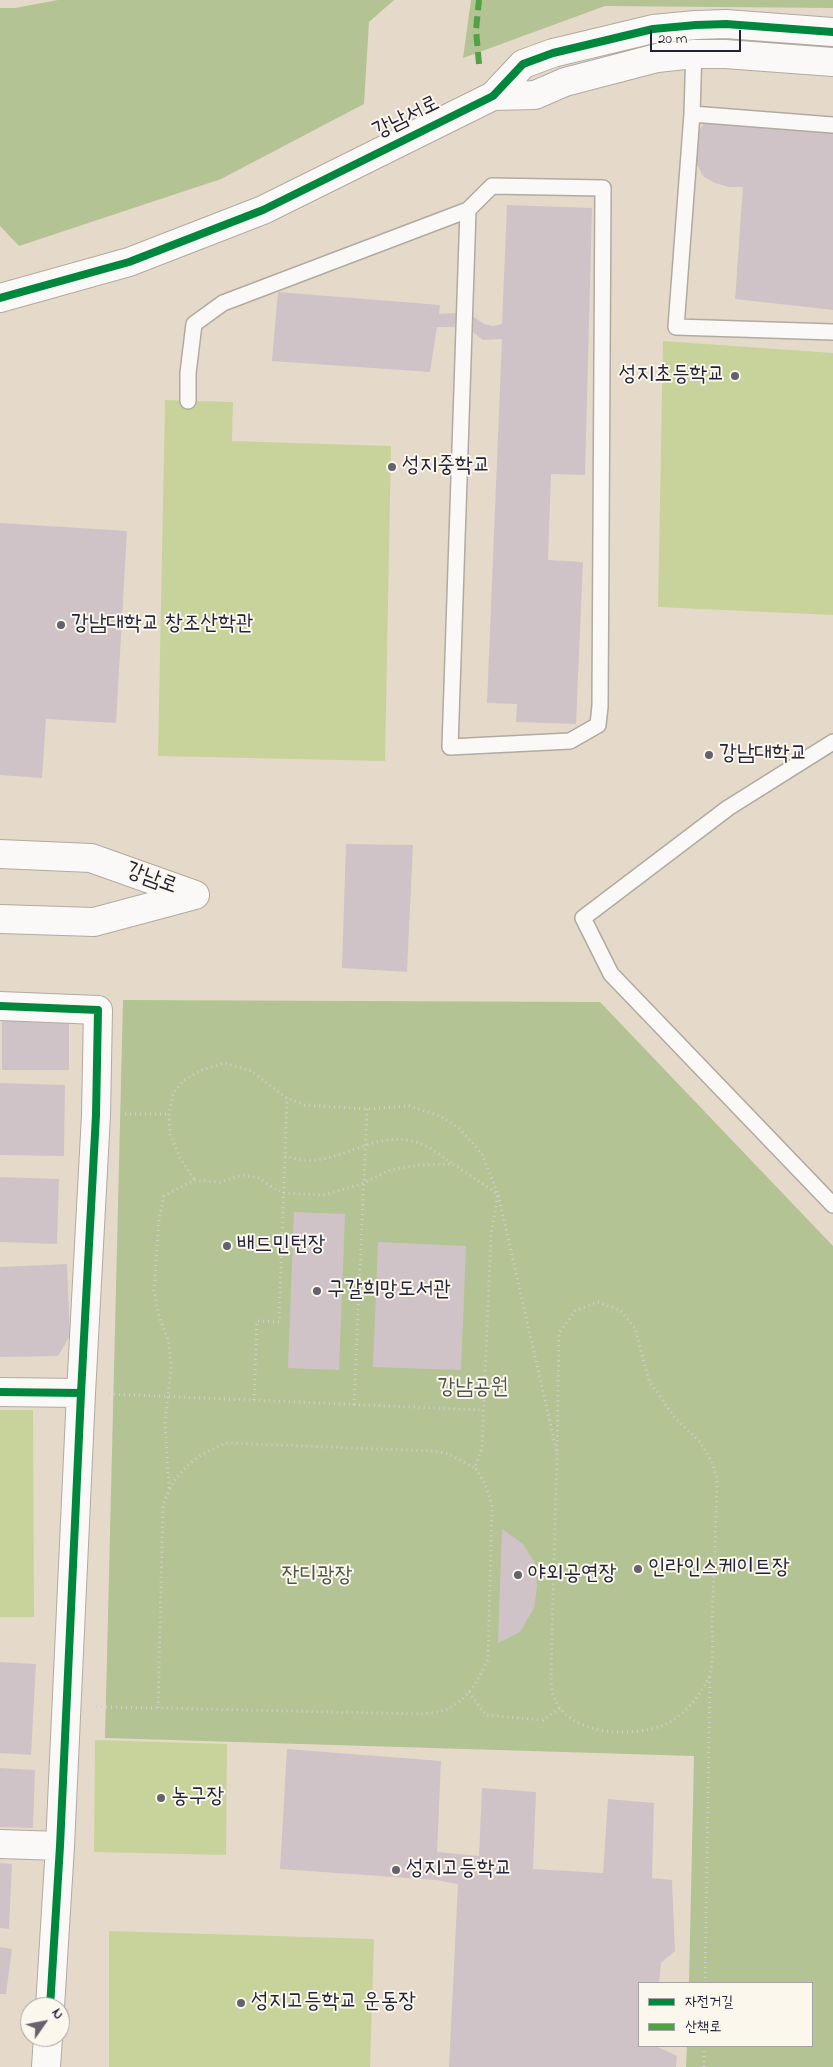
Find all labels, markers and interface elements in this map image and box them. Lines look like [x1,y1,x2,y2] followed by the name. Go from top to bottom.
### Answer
[653,20,744,52] scale bar
[658,28,687,50] text: 20 m
[369,92,445,146] street label: 강남서로
[619,363,725,389] place label: 성지초등학교
[729,370,741,382] marker: 성지초등학교
[402,454,491,480] place label: 성지중학교
[386,461,398,473] marker: 성지중학교
[71,612,254,638] place label: 강남대학교 창조산학관
[55,619,67,631] marker: 강남대학교 창조산학관
[719,742,808,768] place label: 강남대학교
[703,749,715,761] marker: 강남대학교
[122,859,180,901] street label: 강남로
[237,1233,326,1259] place label: 배드민턴장
[221,1240,233,1252] marker: 배드민턴장
[327,1278,451,1304] place label: 구갈희망도서관
[311,1285,323,1297] marker: 구갈희망도서관
[438,1376,508,1402] park label: 강남공원
[648,1556,790,1582] place label: 인라인스케이트장
[528,1562,617,1588] place label: 야외공연장
[632,1563,644,1575] marker: 인라인스케이트장
[282,1564,352,1590] park label: 잔디광장
[512,1569,524,1581] marker: 야외공연장
[171,1785,224,1811] place label: 농구장
[155,1792,167,1804] marker: 농구장
[406,1857,512,1883] place label: 성지고등학교
[390,1864,402,1876] marker: 성지고등학교
[638,1982,813,2047] legend
[251,1990,416,2016] place label: 성지고등학교 운동장
[685,1991,733,2013] text: 자전거길
[20,1997,70,2047] north arrow
[235,1997,247,2009] marker: 성지고등학교 운동장
[46,2004,69,2024] text: N
[685,2016,721,2038] text: 산책로

